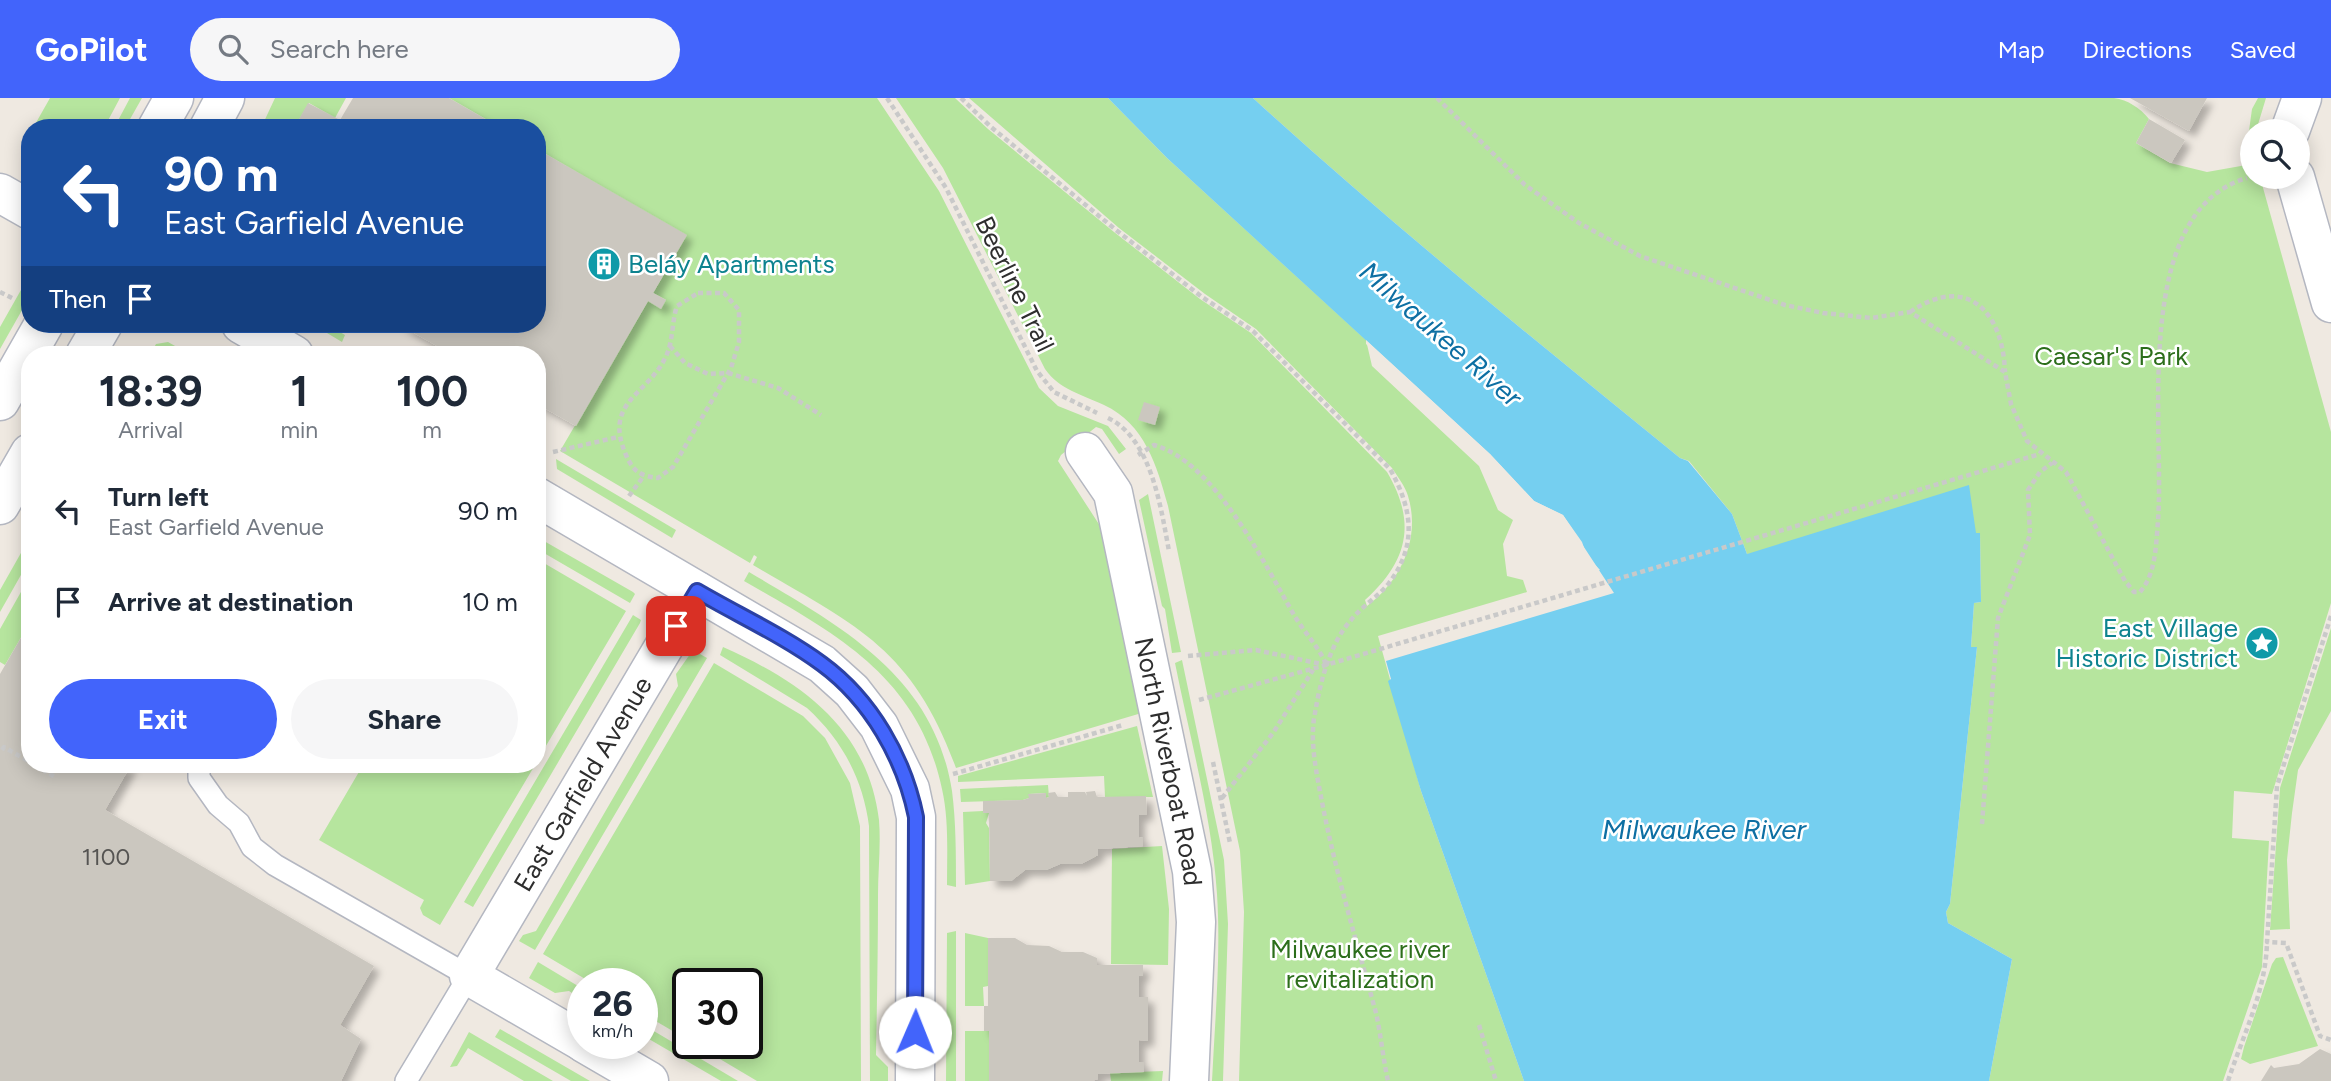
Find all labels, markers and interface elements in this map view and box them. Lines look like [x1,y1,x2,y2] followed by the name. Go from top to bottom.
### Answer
[190,18,680,81] search box
[35,30,148,69] text: GoPilot
[214,30,252,68] icon: search
[270,33,409,65] text: Search here
[1998,35,2044,64] text: Map
[2082,35,2192,64] text: Directions
[2230,35,2296,64] text: Saved
[2240,119,2310,189] map controls
[2240,119,2310,189] button: search
[164,144,279,203] text: 90 m
[49,147,140,238] icon: left
[164,204,464,242] text: East Garfield Avenue
[968,211,1062,357] street label: Beerline Trail
[585,245,623,283] building icon: Beláy Apartments
[628,248,835,280] place label: Beláy Apartments
[1353,254,1530,415] water label: Milwaukee River
[121,280,159,318] icon: arrive
[49,283,107,315] text: Then
[2034,340,2188,372] park label: Caesar's Park
[99,366,203,417] text: 18:39
[290,366,308,417] text: 1
[396,366,468,417] text: 100
[118,416,183,444] text: Arrival
[280,416,318,444] text: min
[422,416,442,444] text: m
[108,481,209,513] text: Turn left
[49,492,87,530] icon: left
[458,495,518,527] text: 90 m
[108,513,324,541] text: East Garfield Avenue
[49,583,87,621] icon: arrive
[108,586,353,618] text: Arrive at destination
[462,586,518,618] text: 10 m
[646,596,706,656] pin
[657,607,695,645] icon: arrive
[2056,612,2238,674] place label: East Village Historic District
[2243,624,2281,662] place icon: East Village Historic District
[1128,634,1209,887] street label: North Riverboat Road
[507,671,659,897] street label: East Garfield Avenue
[49,679,277,759] button: Exit
[291,679,518,759] button: Share
[1602,812,1808,846] water label: Milwaukee River
[82,843,130,871] house number: 1100
[1270,933,1450,995] park label: Milwaukee river revitalization
[672,968,763,1059] speed limit sign: 30
[592,983,633,1025] text: 26
[878,995,952,1069] position arrow
[592,1020,633,1042] text: km/h

